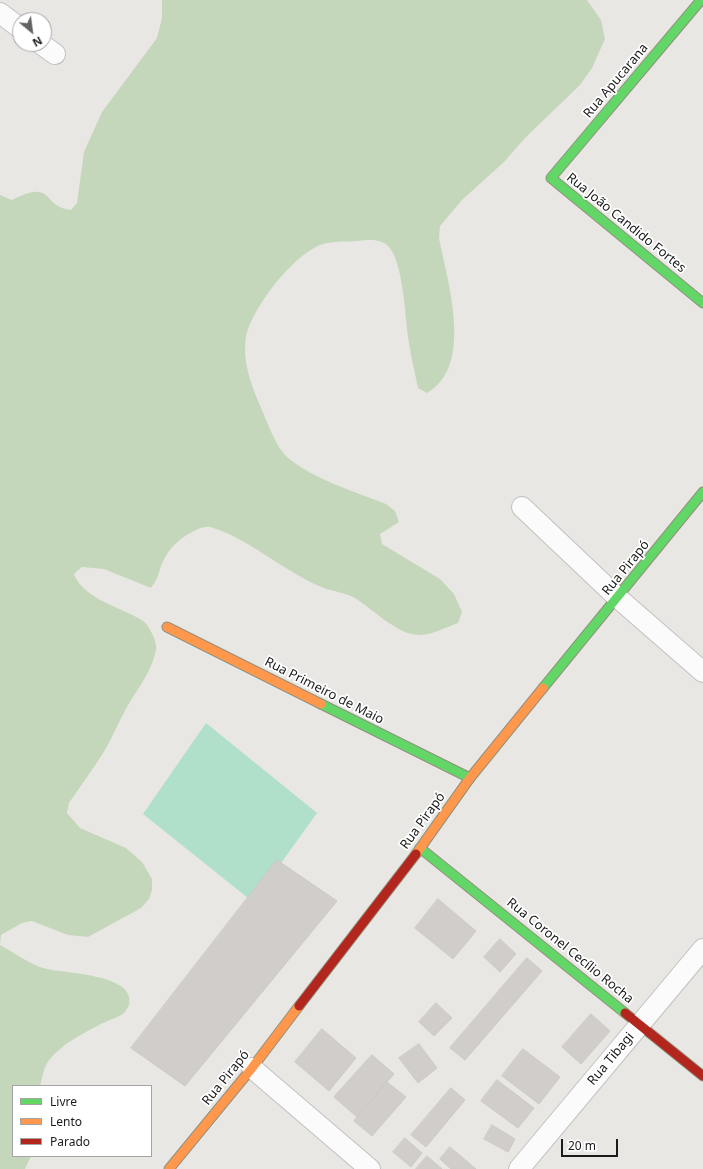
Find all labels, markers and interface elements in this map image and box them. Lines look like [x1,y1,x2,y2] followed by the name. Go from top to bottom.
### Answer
[12,12,52,52] north arrow
[30,33,45,51] text: N
[580,41,652,121] street label: Rua Apucarana
[563,170,689,276] street label: Rua João Candido Fortes
[599,537,653,599] street label: Rua Pirapó
[262,654,386,728] street label: Rua Primeiro de Maio
[397,790,449,852] street label: Rua Pirapó
[503,895,637,1007] street label: Rua Coronel Cecílio Rocha
[584,1029,638,1089] street label: Rua Tibagi
[199,1047,253,1109] street label: Rua Pirapó
[12,1085,152,1157] legend
[50,1093,77,1110] text: Livre
[50,1113,82,1130] text: Lento
[563,1131,620,1157] scale bar
[50,1133,90,1150] text: Parado
[568,1137,596,1154] text: 20 m

